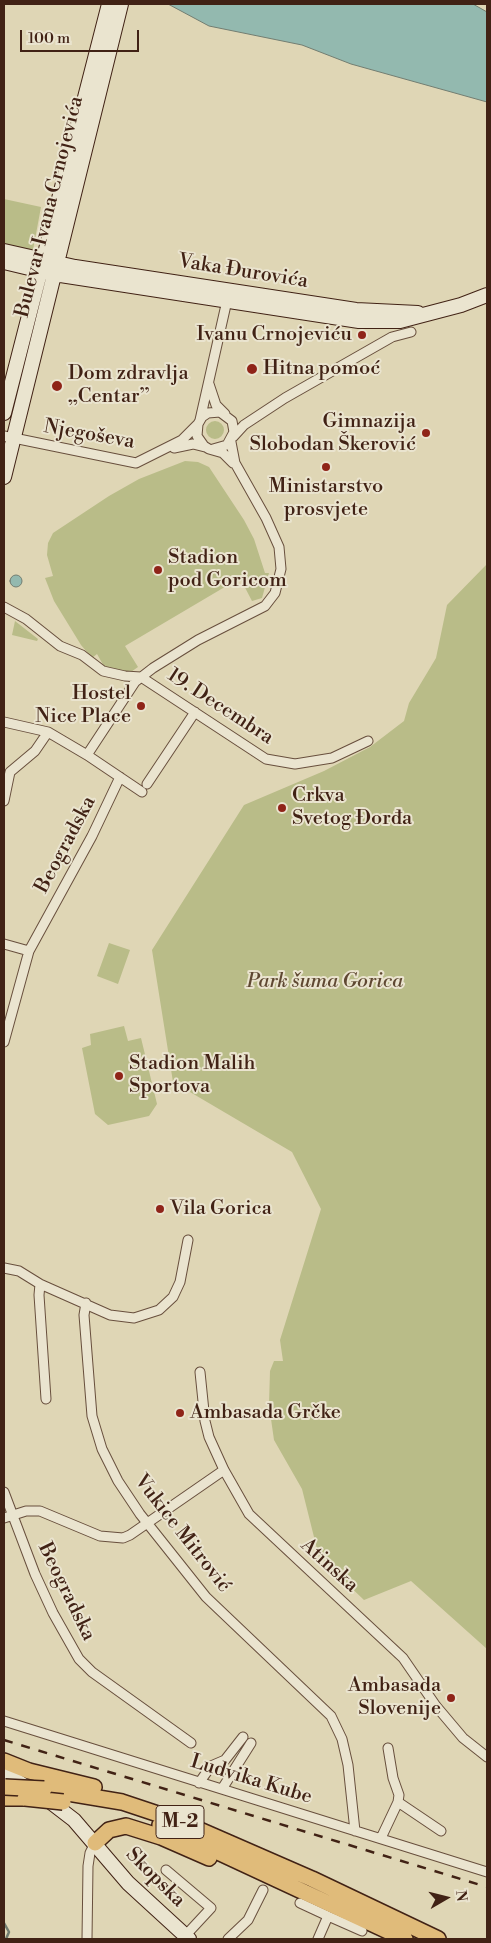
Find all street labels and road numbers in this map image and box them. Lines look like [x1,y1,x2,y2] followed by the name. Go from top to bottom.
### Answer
[11,94,89,320] street label: Bulevar Ivana Crnojevića
[176,250,310,294] street label: Vaka Đurovića
[42,415,136,455] street label: Njegoševa
[162,664,278,750] street label: 19. Decembra
[30,792,102,898] street label: Beogradska
[129,1470,235,1598] street label: Vukice Mitrović
[295,1534,363,1598] street label: Atinska
[32,1539,100,1645] street label: Beogradska
[187,1750,315,1810] street label: Ludvika Kube
[156,1805,204,1838] road number: M-2
[120,1843,190,1913] street label: Skopska

